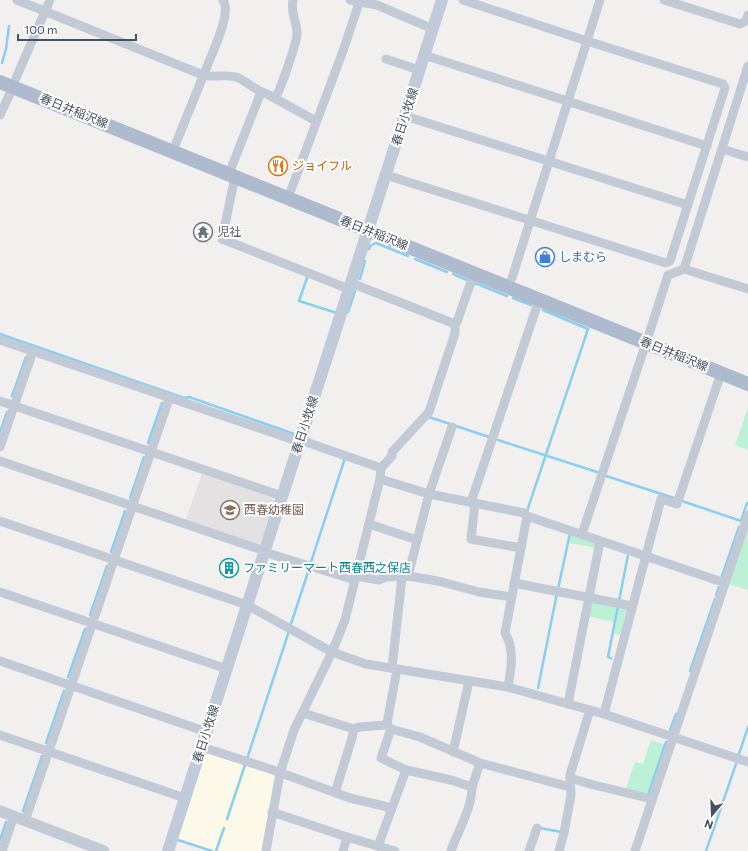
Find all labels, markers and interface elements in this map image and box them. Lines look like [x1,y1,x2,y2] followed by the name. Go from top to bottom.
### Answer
[18,16,136,42] scale bar
[24,22,58,36] text: 100 m
[388,86,420,147] street label: 春日小牧線
[38,90,110,130] street label: 春日井稲沢線
[267,155,289,177] restaurant icon: ジョイフル
[292,158,352,172] place label: ジョイフル
[338,212,410,252] street label: 春日井稲沢線
[192,221,214,243] temple icon: 児社
[217,224,241,238] place label: 児社
[534,246,556,268] shop icon: しまむら
[559,249,607,263] place label: しまむら
[638,333,710,373] street label: 春日井稲沢線
[288,394,320,455] street label: 春日小牧線
[219,499,241,521] school or university icon: 西春幼稚園
[244,502,304,516] place label: 西春幼稚園
[218,557,240,579] building icon: ファミリーマート西春西之保店
[243,560,411,574] place label: ファミリーマート西春西之保店
[189,703,221,764] street label: 春日小牧線
[692,795,732,835] north arrow
[703,817,715,832] text: N

